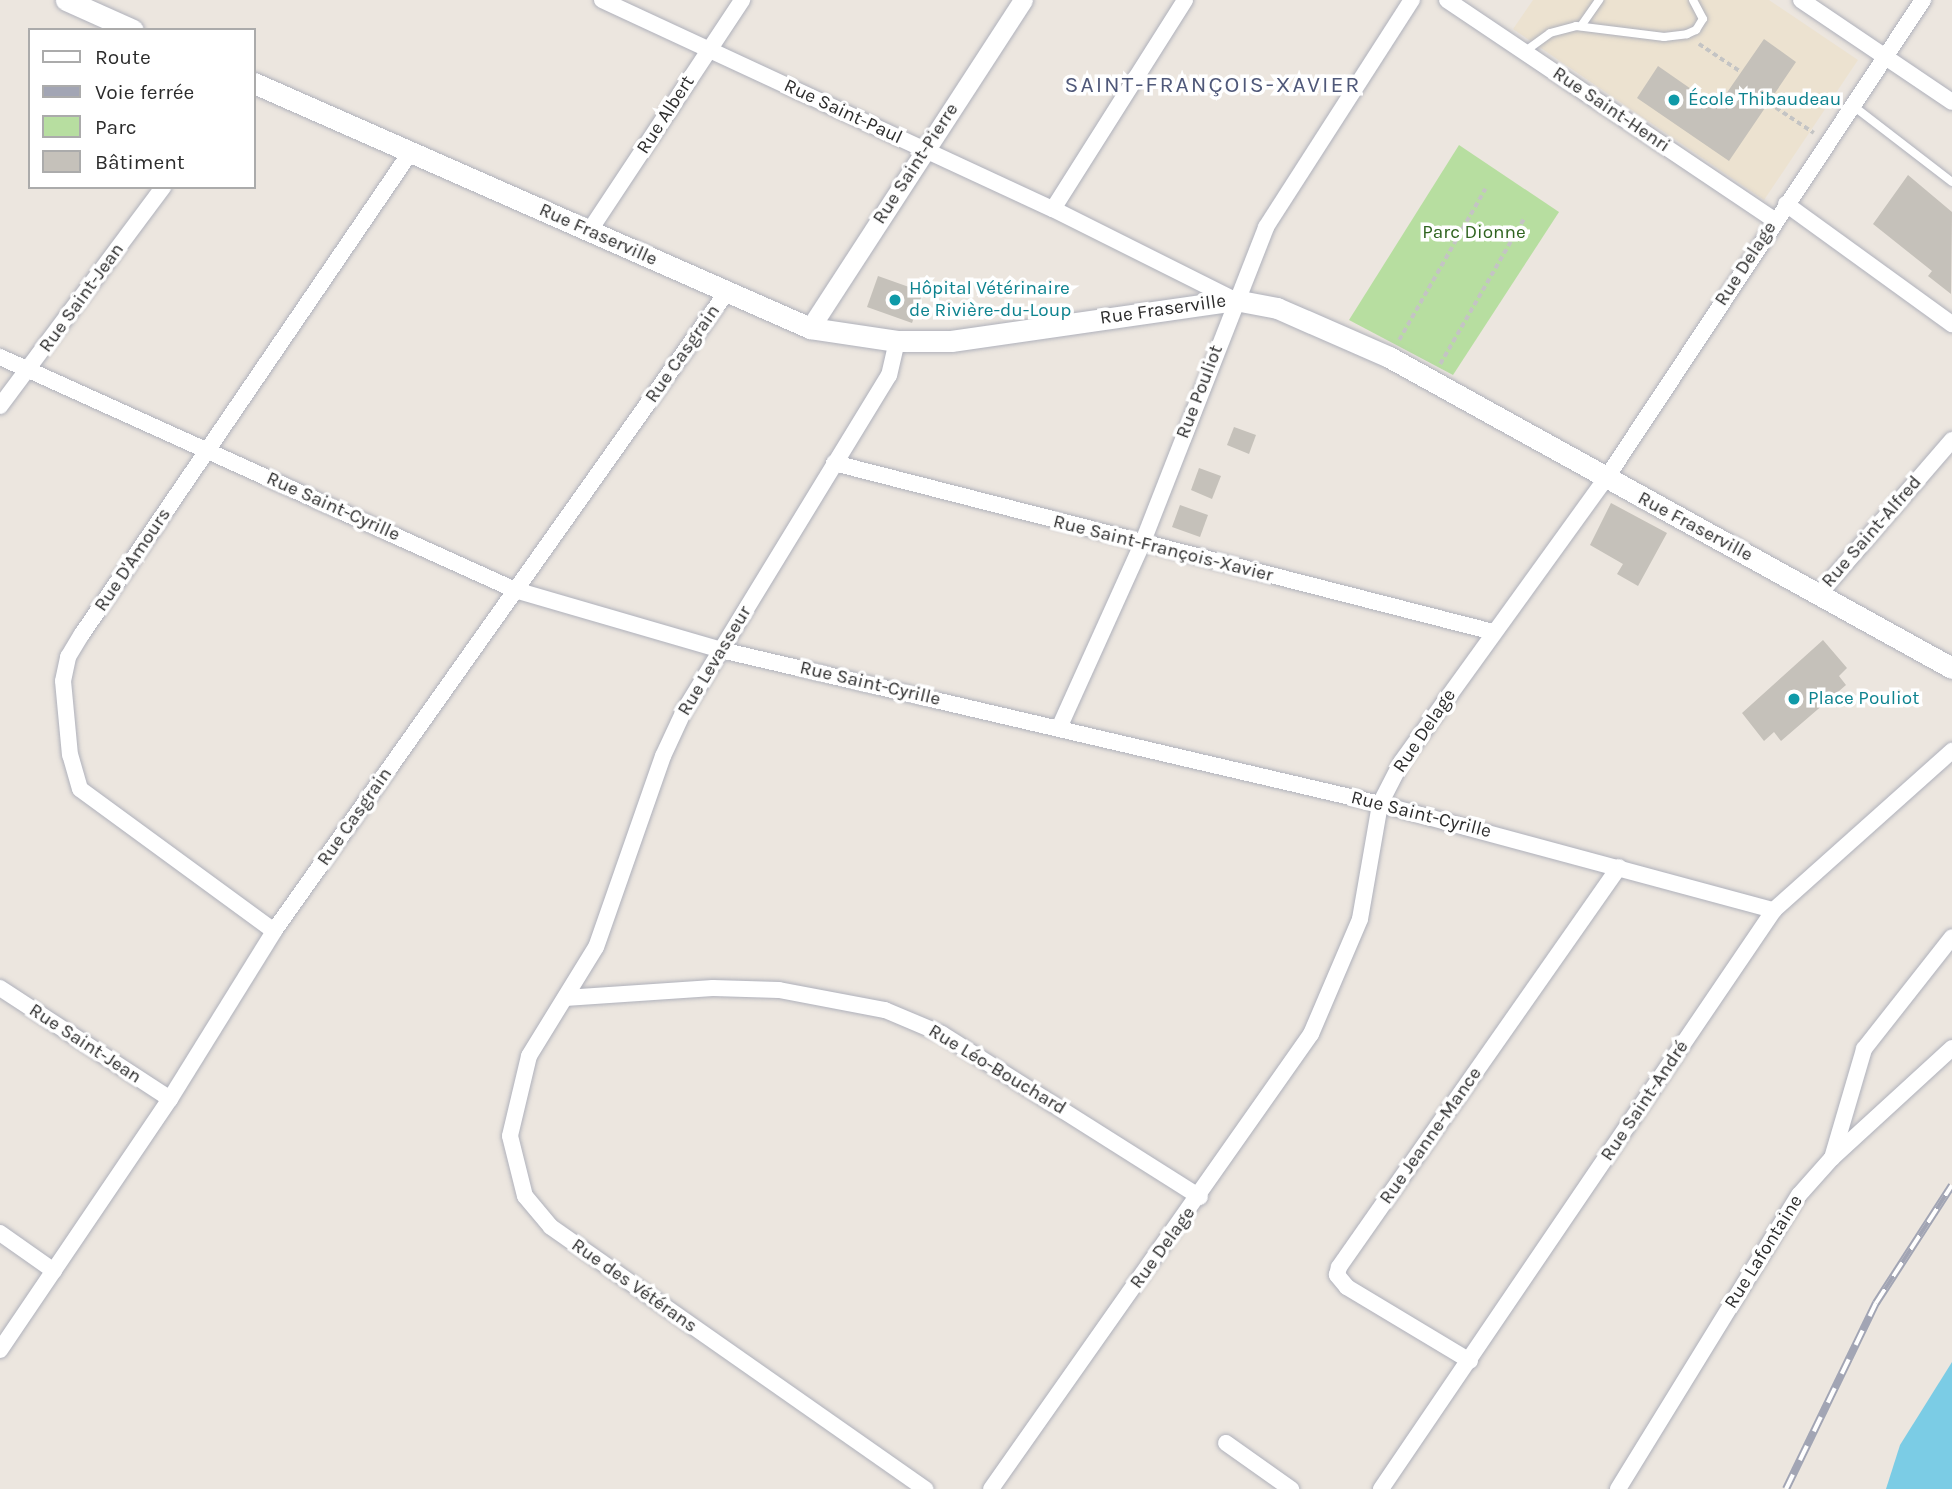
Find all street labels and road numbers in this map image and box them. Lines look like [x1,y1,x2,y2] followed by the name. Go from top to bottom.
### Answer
[1548,62,1674,158] street label: Rue Saint-Henri
[632,72,700,158] street label: Rue Albert
[780,75,906,149] street label: Rue Saint-Paul
[868,99,964,229] street label: Rue Saint-Pierre
[535,199,661,271] street label: Rue Fraserville
[1710,218,1782,310] street label: Rue Delage
[35,239,129,357] street label: Rue Saint-Jean
[1099,290,1227,330] street label: Rue Fraserville
[641,300,725,408] street label: Rue Casgrain
[1172,342,1228,442] street label: Rue Pouliot
[263,467,403,547] street label: Rue Saint-Cyrille
[1817,471,1927,593] street label: Rue Saint-Alfred
[1634,487,1756,567] street label: Rue Fraserville
[90,504,176,616] street label: Rue D'Amours
[1051,511,1275,587] street label: Rue Saint-François-Xavier
[673,602,757,720] street label: Rue Levasseur
[797,657,943,711] street label: Rue Saint-Cyrille
[1389,685,1461,777] street label: Rue Delage
[313,763,397,871] street label: Rue Casgrain
[1349,787,1493,843] street label: Rue Saint-Cyrille
[24,999,146,1089] street label: Rue Saint-Jean
[924,1020,1070,1120] street label: Rue Léo-Bouchard
[1596,1036,1694,1166] street label: Rue Saint-André
[1375,1063,1487,1209] street label: Rue Jeanne-Mance
[1720,1191,1808,1313] street label: Rue Lafontaine
[1126,1202,1200,1294] street label: Rue Delage
[567,1234,701,1338] street label: Rue des Vétérans

